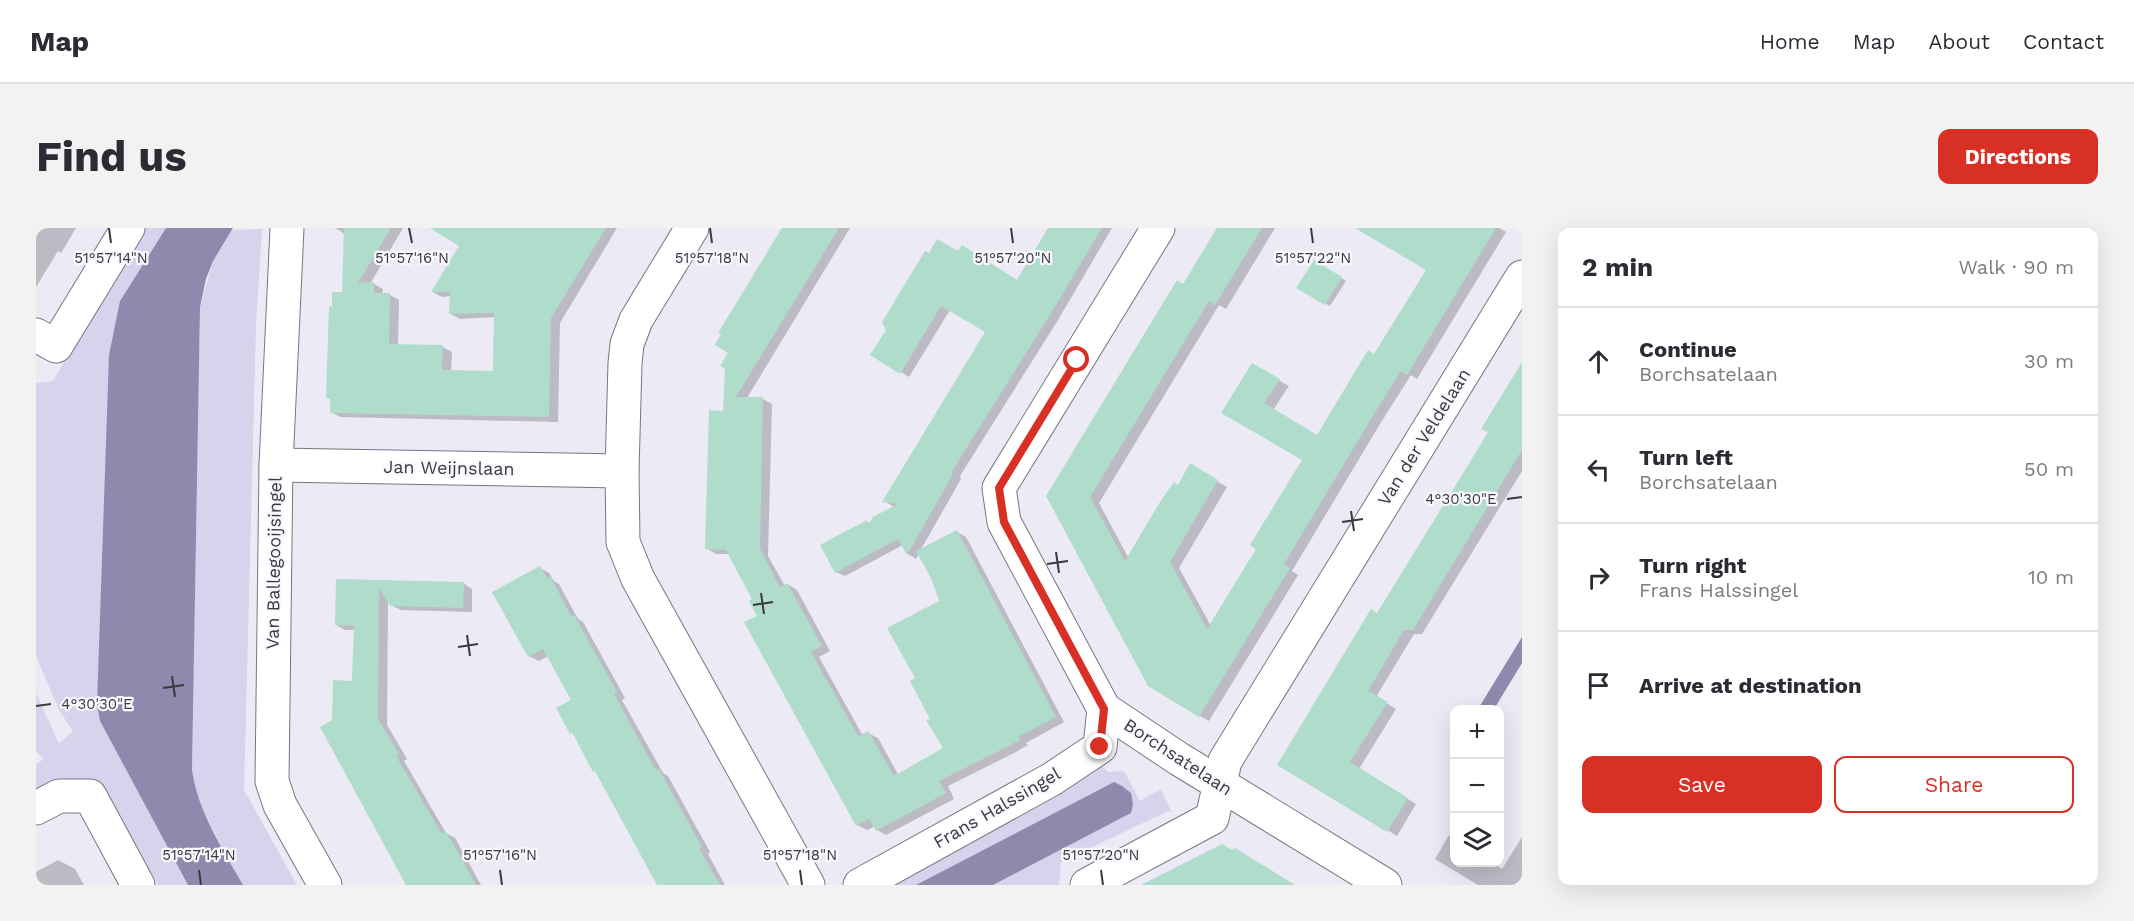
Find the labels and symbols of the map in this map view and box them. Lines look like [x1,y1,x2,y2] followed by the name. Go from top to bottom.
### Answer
[74,249,148,267] text: 51°57'14"N
[375,249,449,267] text: 51°57'16"N
[675,249,749,267] text: 51°57'18"N
[974,249,1052,267] text: 51°57'20"N
[1275,249,1351,267] text: 51°57'22"N
[1063,346,1089,372] route start
[1373,364,1474,509] street label: Van der Veldelaan
[383,456,515,479] street label: Jan Weijnslaan
[261,476,286,650] street label: Van Ballegooijsingel
[1425,490,1497,508] text: 4°30'30"E
[61,695,133,713] text: 4°30'30"E
[1120,714,1236,799] street label: Borchsatelaan
[1086,733,1112,759] route end
[929,762,1065,853] street label: Frans Halssingel
[162,846,236,864] text: 51°57'14"N
[463,846,537,864] text: 51°57'16"N
[763,846,837,864] text: 51°57'18"N
[1062,846,1140,864] text: 51°57'20"N

